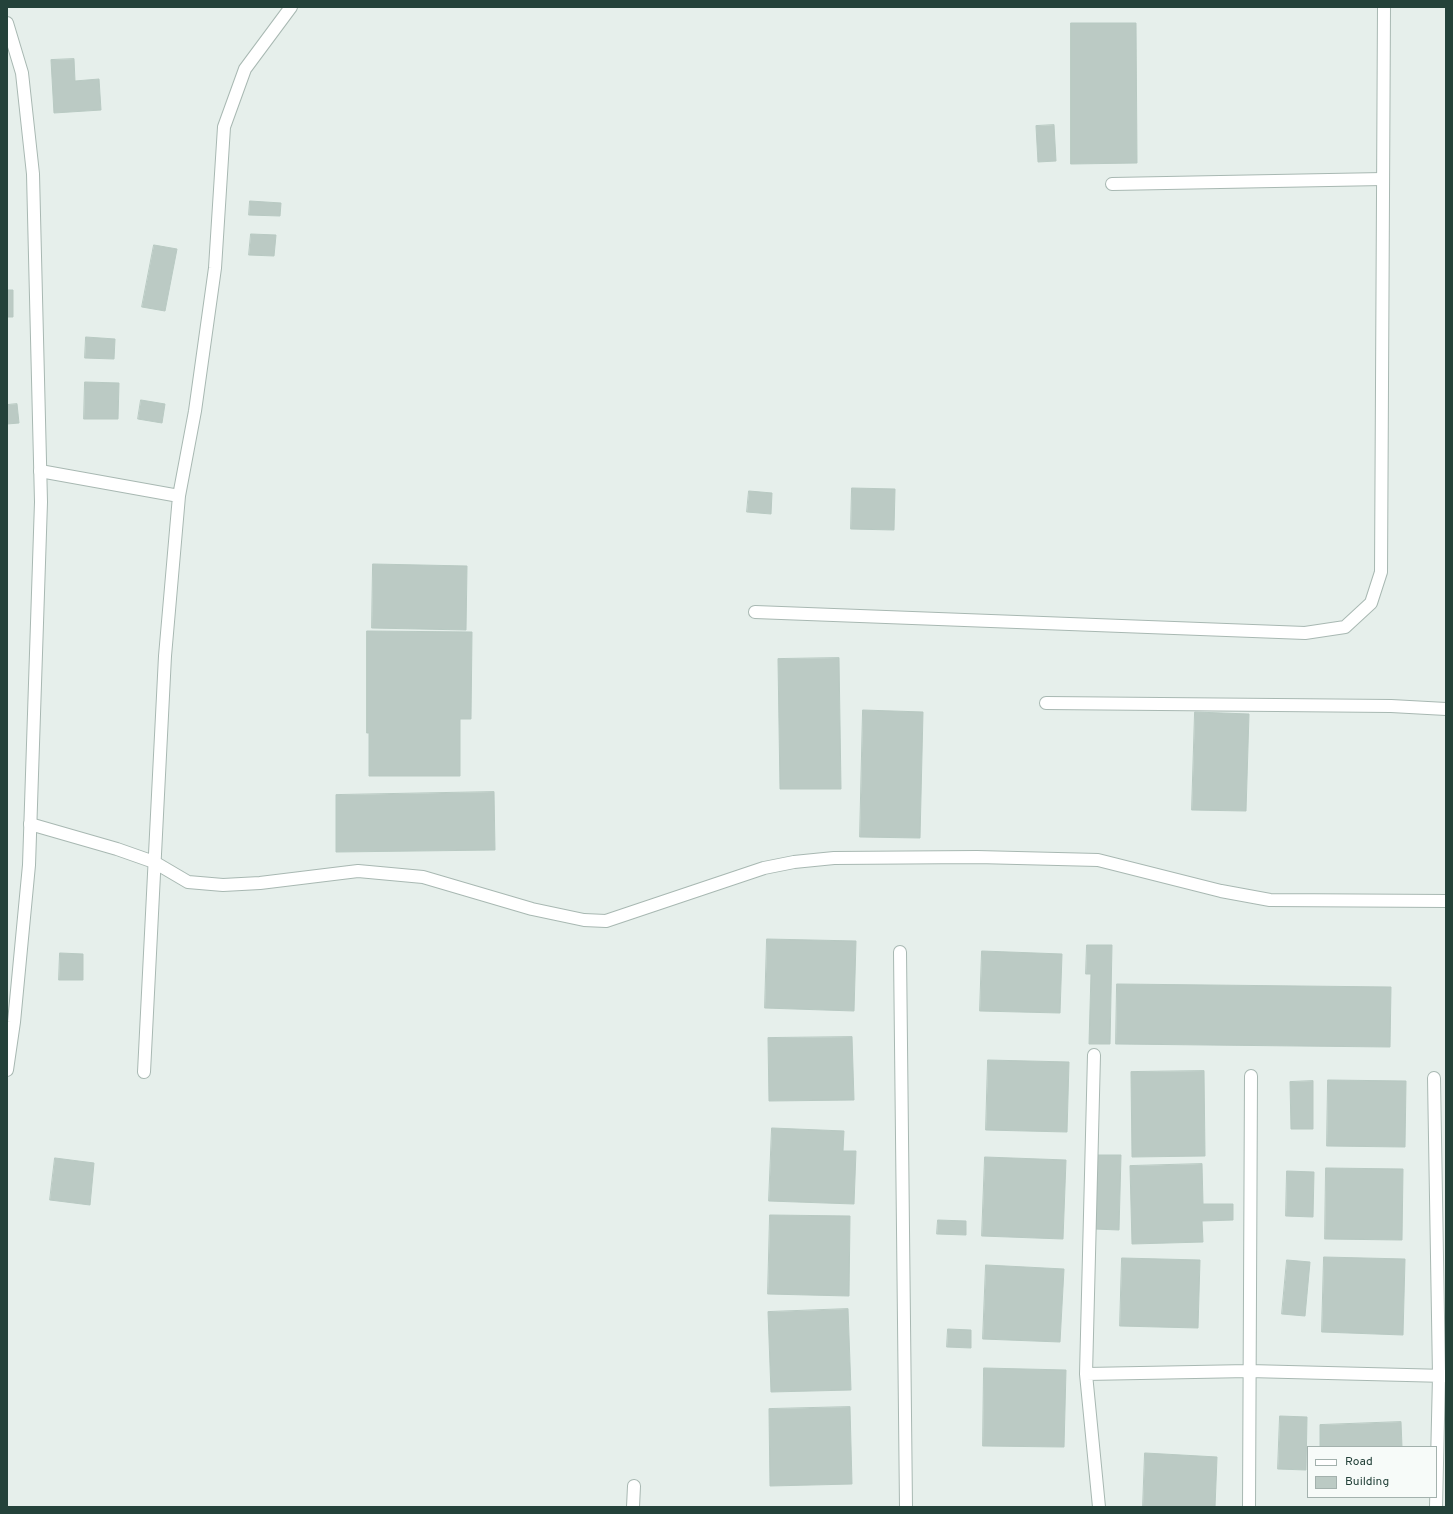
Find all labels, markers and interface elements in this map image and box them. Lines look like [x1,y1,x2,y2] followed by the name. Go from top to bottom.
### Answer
[1307,1446,1437,1498] legend
[1345,1454,1373,1470] text: Road
[1345,1474,1389,1490] text: Building

